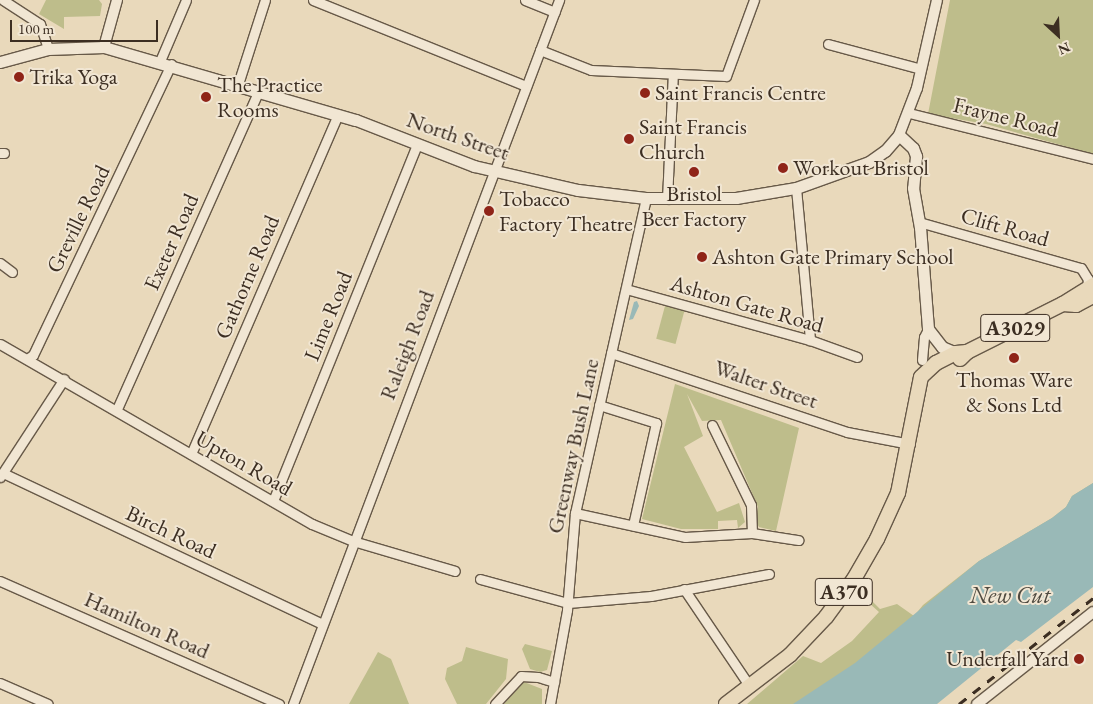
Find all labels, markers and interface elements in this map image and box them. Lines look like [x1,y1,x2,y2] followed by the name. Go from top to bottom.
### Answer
[12,10,160,42] scale bar
[1033,10,1083,60] north arrow
[18,19,54,38] text: 100 m
[1055,38,1073,59] text: N
[29,64,118,90] place label: Trika Yoga
[13,71,25,83] marker: Trika Yoga
[217,71,323,122] place label: The Practice Rooms
[655,80,826,106] place label: Saint Francis Centre
[639,87,651,99] marker: Saint Francis Centre
[199,90,213,104] marker: The Practice Rooms
[951,91,1061,143] street label: Frayne Road
[403,106,513,166] street label: North Street
[639,113,747,164] place label: Saint Francis Church
[623,133,635,145] marker: Saint Francis Church
[793,155,929,181] place label: Workout Bristol
[41,161,115,277] street label: Greville Road
[777,162,789,174] marker: Workout Bristol
[688,166,700,178] marker: Bristol Beer Factory
[642,180,746,232] place label: Bristol Beer Factory
[499,185,633,236] place label: Tobacco Factory Theatre
[138,190,204,294] street label: Exeter Road
[958,202,1052,252] street label: Clift Road
[483,205,495,217] marker: Tobacco Factory Theatre
[209,211,285,343] street label: Gathorne Road
[712,244,954,270] place label: Ashton Gate Primary School
[696,251,708,263] marker: Ashton Gate Primary School
[298,267,358,365] street label: Lime Road
[667,270,827,338] street label: Ashton Gate Road
[374,287,440,403] street label: Raleigh Road
[980,309,1050,346] road number: A3029
[1008,352,1020,364] marker: Thomas Ware & Sons Ltd
[711,354,821,414] street label: Walter Street
[542,356,604,536] street label: Greenway Bush Lane
[955,366,1073,418] place label: Thomas Ware & Sons Ltd
[191,425,297,501] street label: Upton Road
[122,500,220,564] street label: Birch Road
[814,574,874,610] road number: A370
[970,581,1050,609] water label: New Cut
[80,586,214,664] street label: Hamilton Road
[946,646,1069,672] place label: Underfall Yard
[1073,653,1085,665] marker: Underfall Yard

